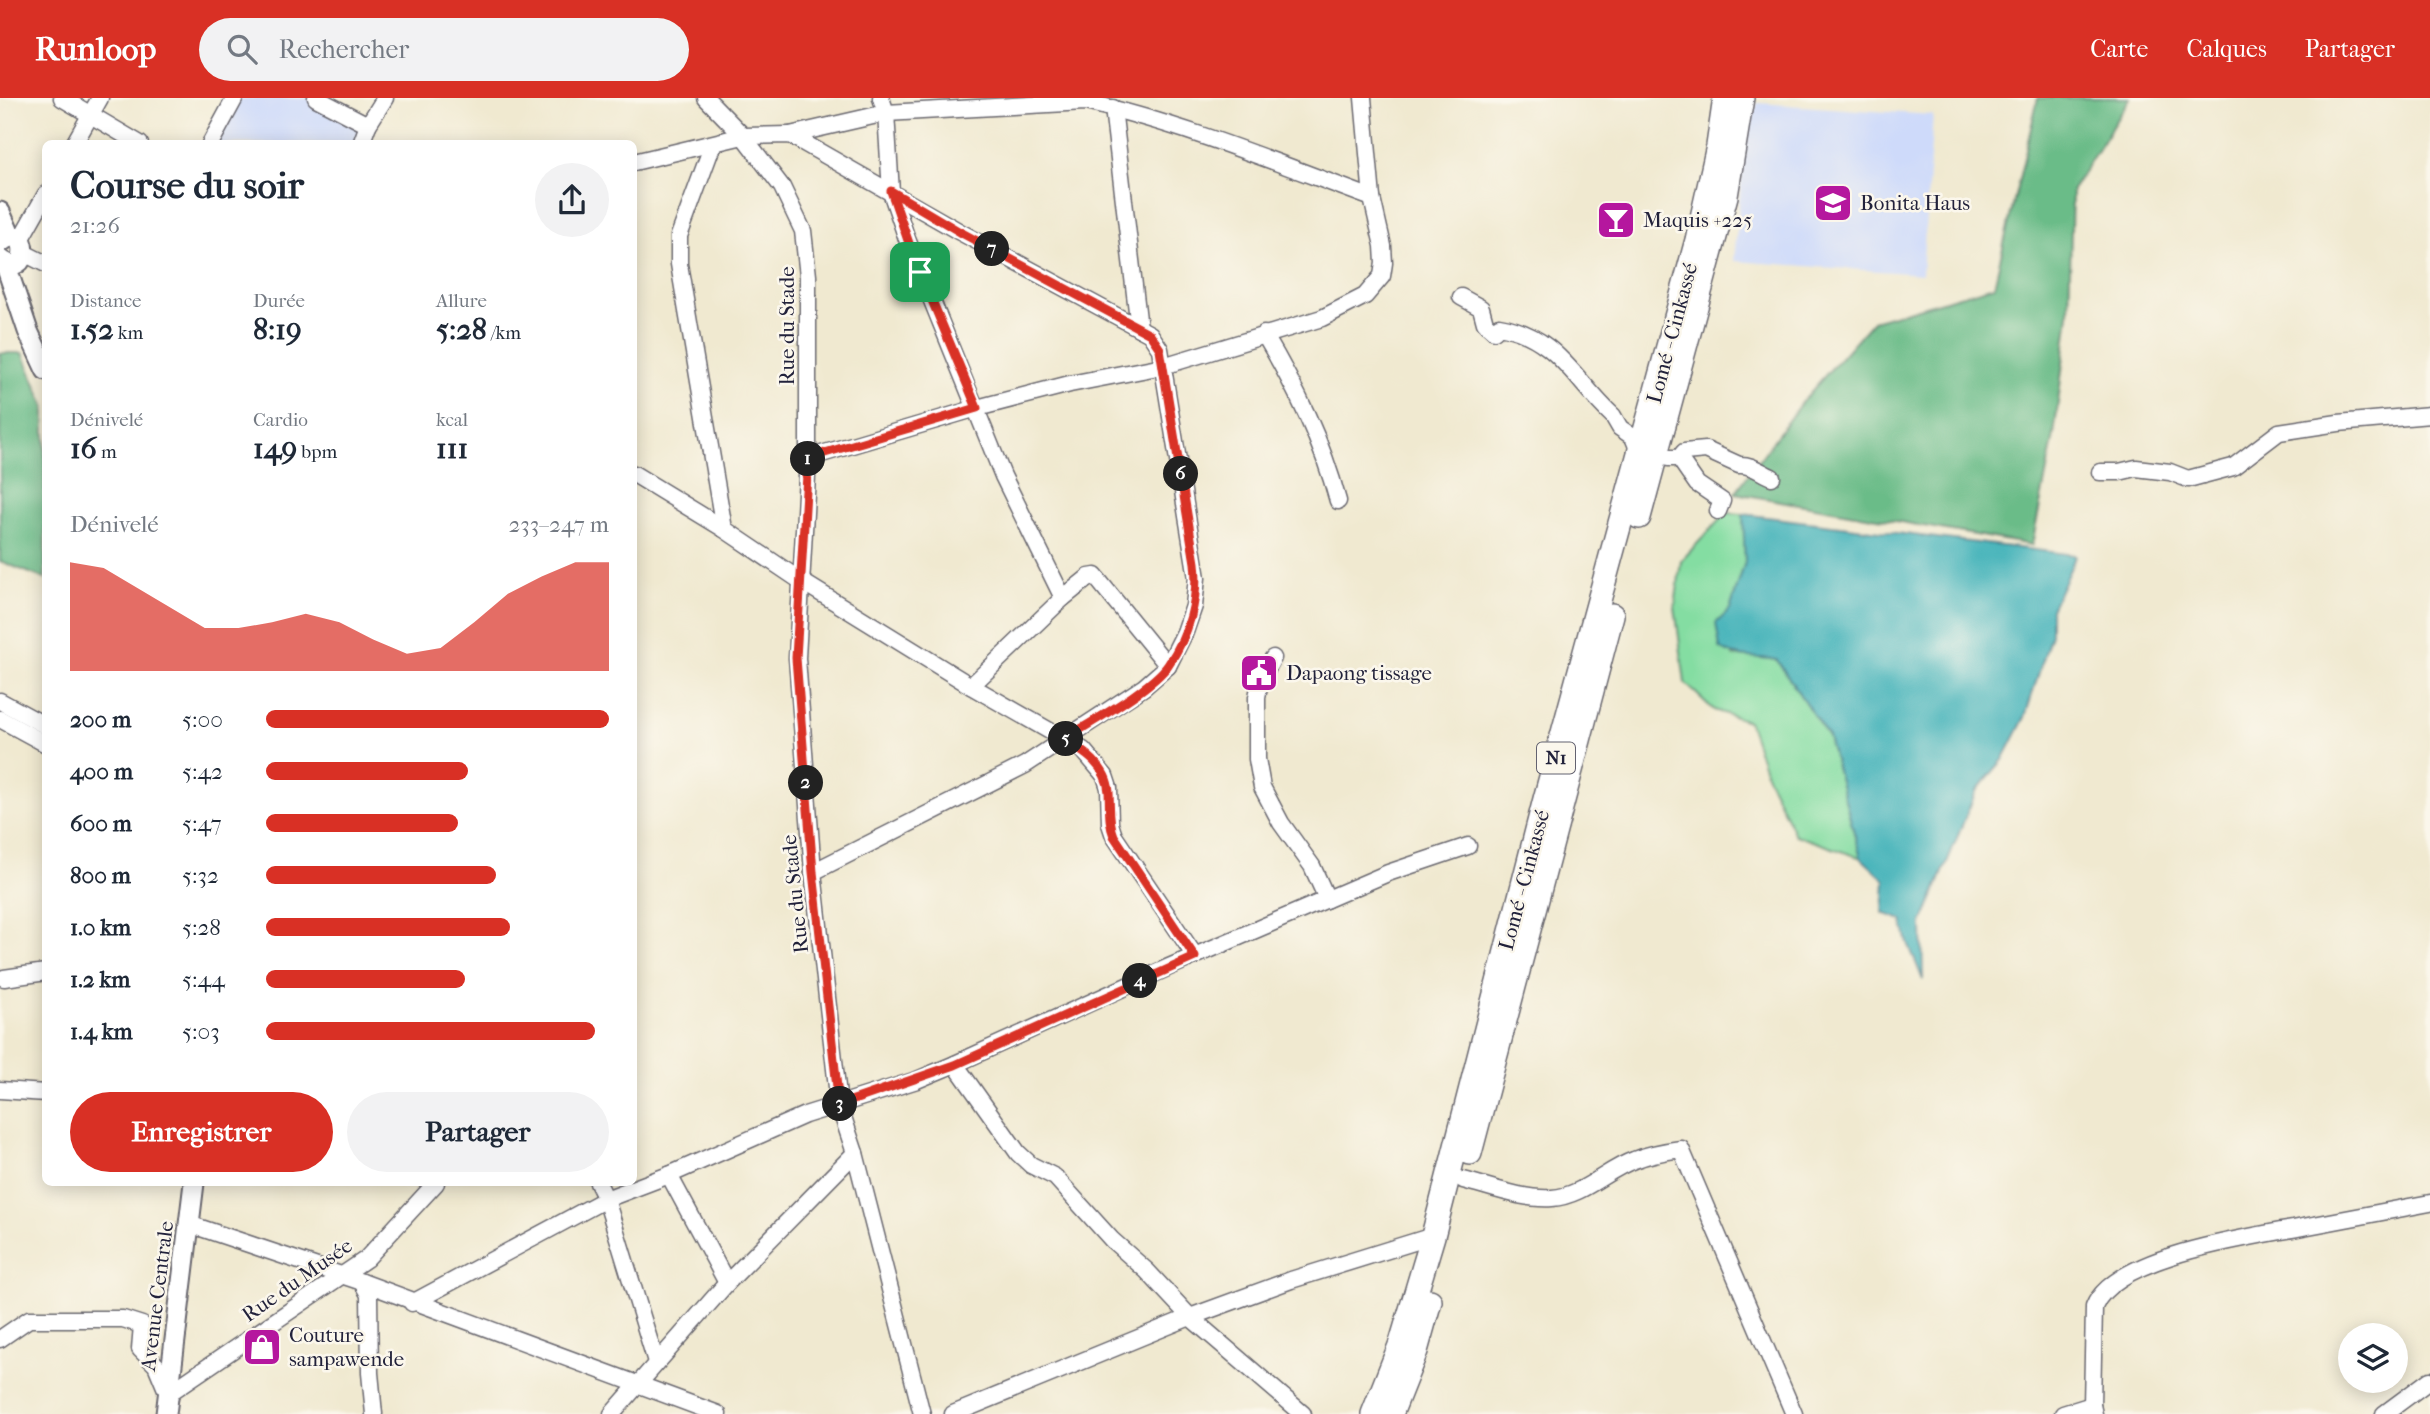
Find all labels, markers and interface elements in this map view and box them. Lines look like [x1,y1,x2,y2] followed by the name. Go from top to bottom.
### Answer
[199,18,689,81] search box
[35,30,157,69] text: Runloop
[223,30,261,68] icon: search
[279,34,409,65] text: Rechercher
[2090,35,2148,63] text: Carte
[2186,35,2267,63] text: Calques
[2305,35,2395,63] text: Partager
[70,163,304,208] text: Course du soir
[535,163,609,237] button: share
[1812,182,1854,224] school or university icon: Bonita Haus
[1860,191,1970,215] place label: Bonita Haus
[1595,199,1637,241] bar icon: Maquis +225
[1643,208,1752,232] place label: Maquis +225
[70,212,120,239] text: 21:26
[974,232,1010,266] pin: 7
[987,237,996,259] text: 7
[890,242,950,302] pin
[901,253,939,291] icon: arrive
[1642,260,1702,406] street label: Lomé - Cinkassé
[775,266,799,386] street label: Rue du Stade
[70,290,141,312] text: Distance
[253,290,305,312] text: Durée
[436,290,487,312] text: Allure
[70,312,114,347] text: 1.52
[253,312,302,347] text: 8:19
[436,312,487,347] text: 5:28
[114,322,143,344] text: km
[487,322,521,344] text: /km
[70,409,143,431] text: Dénivelé
[253,409,308,431] text: Cardio
[436,409,468,431] text: kcal
[70,431,97,466] text: 16
[253,431,297,466] text: 149
[436,431,468,466] text: 111
[97,441,117,463] text: m
[297,441,337,463] text: bpm
[790,442,826,476] pin: 1
[804,447,811,469] text: 1
[1164,456,1198,492] pin: 6
[1175,462,1186,484] text: 6
[70,511,159,538] text: Dénivelé
[508,511,609,538] text: 233–247 m
[1238,652,1280,694] public building icon: Dapaong tissage
[1286,661,1432,685] place label: Dapaong tissage
[70,706,131,733] text: 200 m
[182,706,223,733] text: 5:00
[1048,722,1084,756] pin: 5
[1061,727,1070,749] text: 5
[1537,743,1575,774] road number: N1
[70,758,133,785] text: 400 m
[182,758,223,785] text: 5:42
[788,766,824,800] pin: 2
[801,771,810,793] text: 2
[1494,807,1554,953] street label: Lomé - Cinkassé
[70,810,132,837] text: 600 m
[182,810,222,837] text: 5:47
[777,833,813,955] street label: Rue du Stade
[70,862,131,889] text: 800 m
[182,862,219,889] text: 5:32
[70,914,131,941] text: 1.0 km
[182,914,221,941] text: 5:28
[1122,964,1158,998] pin: 4
[70,966,130,993] text: 1.2 km
[182,966,225,993] text: 5:44
[1134,969,1145,991] text: 4
[70,1018,133,1045] text: 1.4 km
[182,1018,220,1045] text: 5:03
[822,1086,858,1122] pin: 3
[70,1092,333,1172] button: Enregistrer
[347,1092,609,1172] button: Partager
[836,1092,843,1114] text: 3
[136,1220,178,1373] street label: Avenue Centrale
[237,1233,357,1327] street label: Rue du Musée
[289,1323,404,1371] place label: Couture sampawende
[2338,1323,2408,1393] map controls
[2338,1323,2408,1393] button: layers
[241,1326,283,1368] shop icon: Couture sampawende

